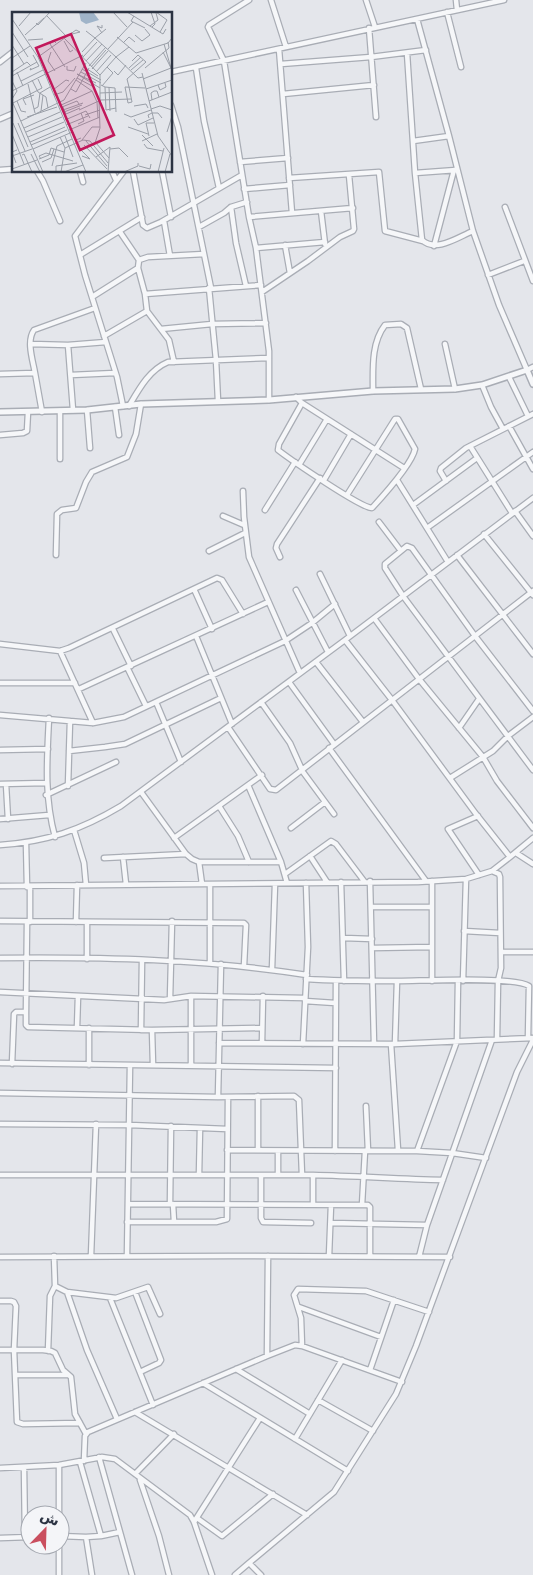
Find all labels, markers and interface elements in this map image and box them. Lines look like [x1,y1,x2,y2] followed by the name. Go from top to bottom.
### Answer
[12,12,172,172] inset map
[20,1505,70,1555] north arrow
[38,1507,62,1529] text: ش

